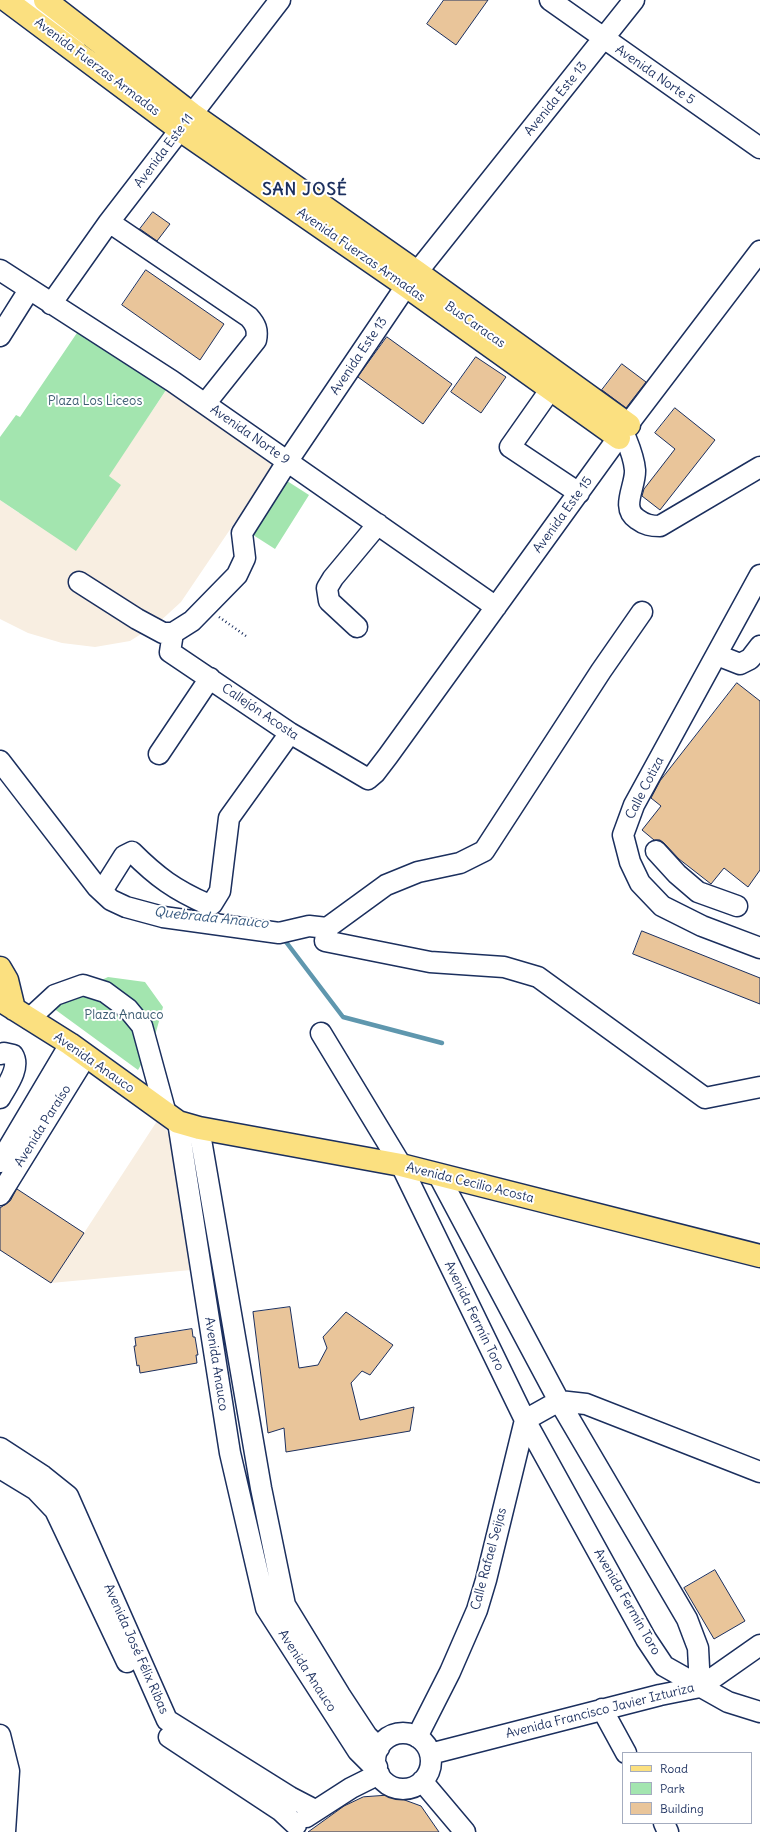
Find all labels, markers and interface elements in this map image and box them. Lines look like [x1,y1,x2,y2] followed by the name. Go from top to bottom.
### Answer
[31,15,163,119] street label: Avenida Fuerzas Armadas
[612,42,698,108] street label: Avenida Norte 5
[521,59,591,139] street label: Avenida Este 13
[131,111,197,191] street label: Avenida Este 11
[262,180,348,200] district label: SAN JOSÉ
[294,205,428,305] street label: Avenida Fuerzas Armadas
[442,298,508,352] street label: BusCaracas
[327,314,391,398] street label: Avenida Este 13
[48,393,142,409] park label: Plaza Los Liceos
[207,402,293,468] street label: Avenida Norte 9
[530,474,596,556] street label: Avenida Este 15
[219,681,301,743] street label: Callejón Acosta
[623,754,667,822] street label: Calle Cotiza
[153,904,269,932] water label: Quebrada Anauco
[84,1007,164,1023] park label: Plaza Anauco
[51,1029,137,1097] street label: Avenida Anauco
[12,1082,74,1170] street label: Avenida Paraíso
[405,1160,535,1206] street label: Avenida Cecilio Acosta
[441,1259,507,1373] street label: Avenida Fermín Toro
[201,1316,231,1412] street label: Avenida Anauco
[468,1506,510,1612] street label: Calle Rafael Seijas
[590,1546,664,1658] street label: Avenida Fermín Toro
[100,1582,172,1716] street label: Avenida José Félix Ribas
[275,1627,339,1715] street label: Avenida Anauco
[504,1680,696,1742] street label: Avenida Francisco Javier Izturiza
[622,1752,752,1824] legend
[660,1761,688,1776] text: Road
[660,1781,685,1796] text: Park
[660,1801,704,1816] text: Building

